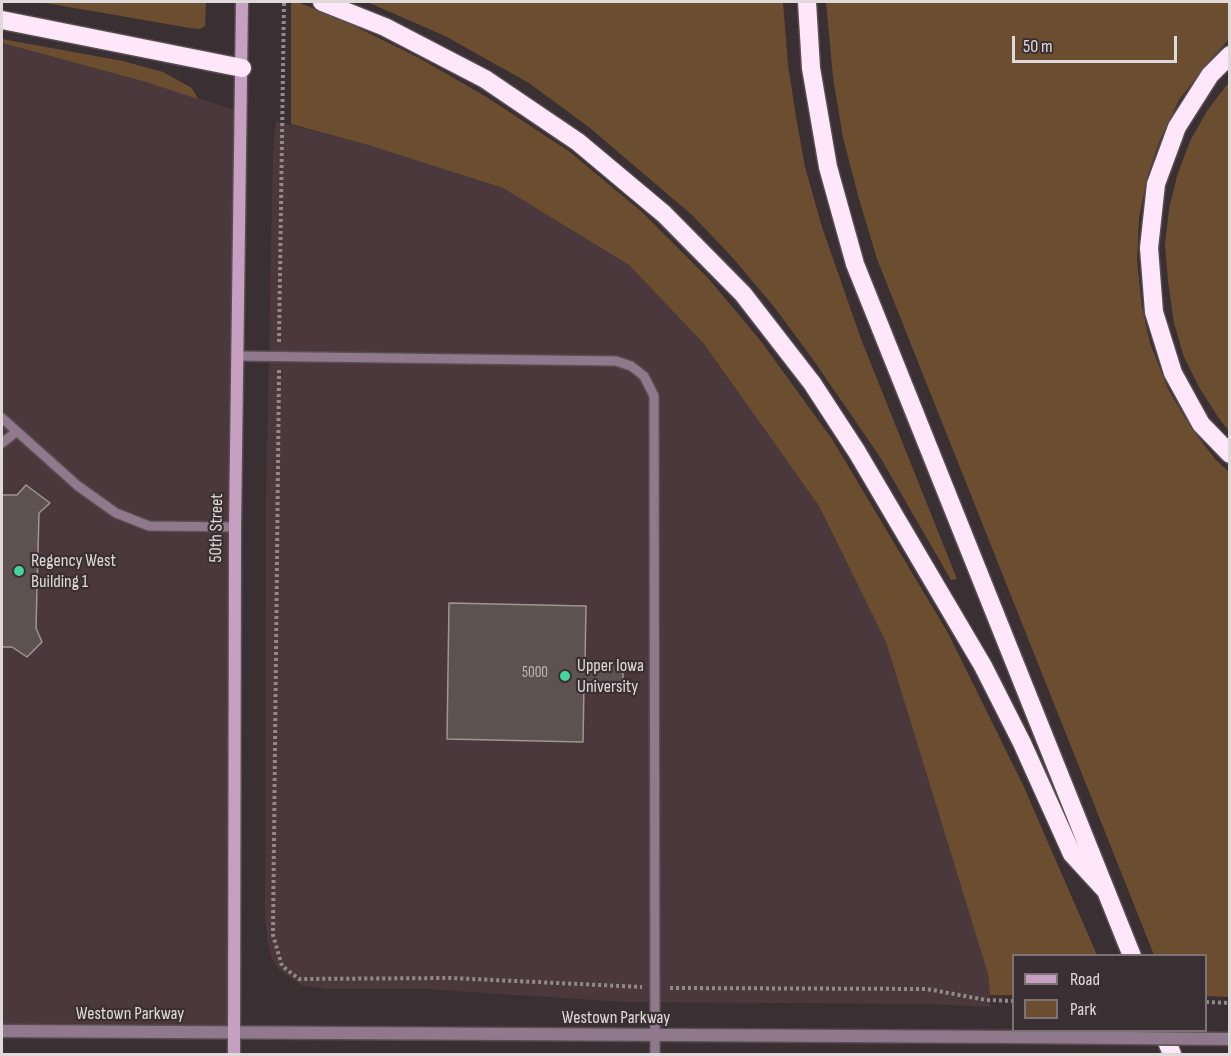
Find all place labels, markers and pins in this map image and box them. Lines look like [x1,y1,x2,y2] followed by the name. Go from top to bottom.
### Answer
[31,550,116,592] place label: Regency West Building 1
[12,564,26,578] marker: Regency West Building 1
[577,655,644,698] place label: Upper Iowa University
[558,669,572,683] marker: Upper Iowa University

